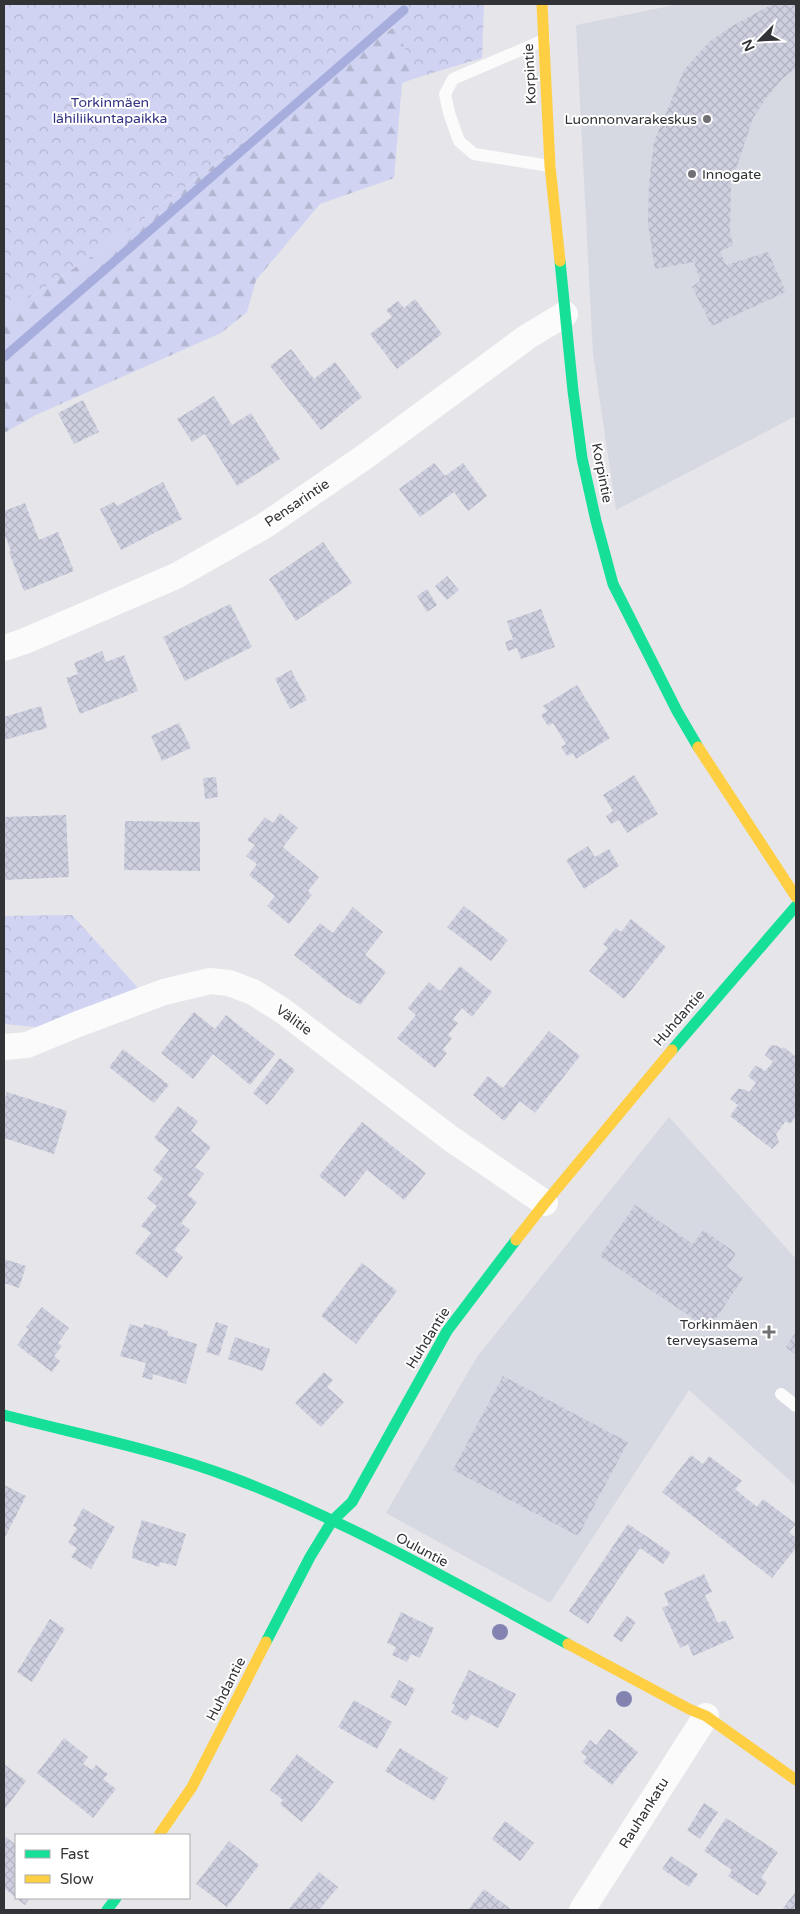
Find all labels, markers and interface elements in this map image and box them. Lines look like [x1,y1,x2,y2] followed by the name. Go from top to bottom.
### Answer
[735,15,785,65] north arrow
[739,36,759,54] text: N
[520,43,540,105] street label: Korpintie
[53,94,167,127] park label: Torkinmäen lähiliikuntapaikka
[564,111,697,128] place label: Luonnonvarakeskus
[701,113,713,125] marker: Luonnonvarakeskus
[702,166,761,183] place label: Innogate
[686,168,698,180] marker: Innogate
[588,442,616,504] street label: Korpintie
[261,475,333,531] street label: Pensarintie
[650,986,708,1050] street label: Huhdantie
[273,1001,315,1039] street label: Välitie
[402,1304,454,1372] street label: Huhdantie
[667,1316,758,1349] place label: Torkinmäen terveysasema
[762,1325,776,1339] marker: Torkinmäen terveysasema
[393,1529,451,1571] street label: Ouluntie
[203,1654,249,1724] street label: Huhdantie
[616,1774,672,1852] street label: Rauhankatu
[15,1834,190,1899] legend
[60,1845,90,1863] text: Fast
[60,1870,94,1888] text: Slow

